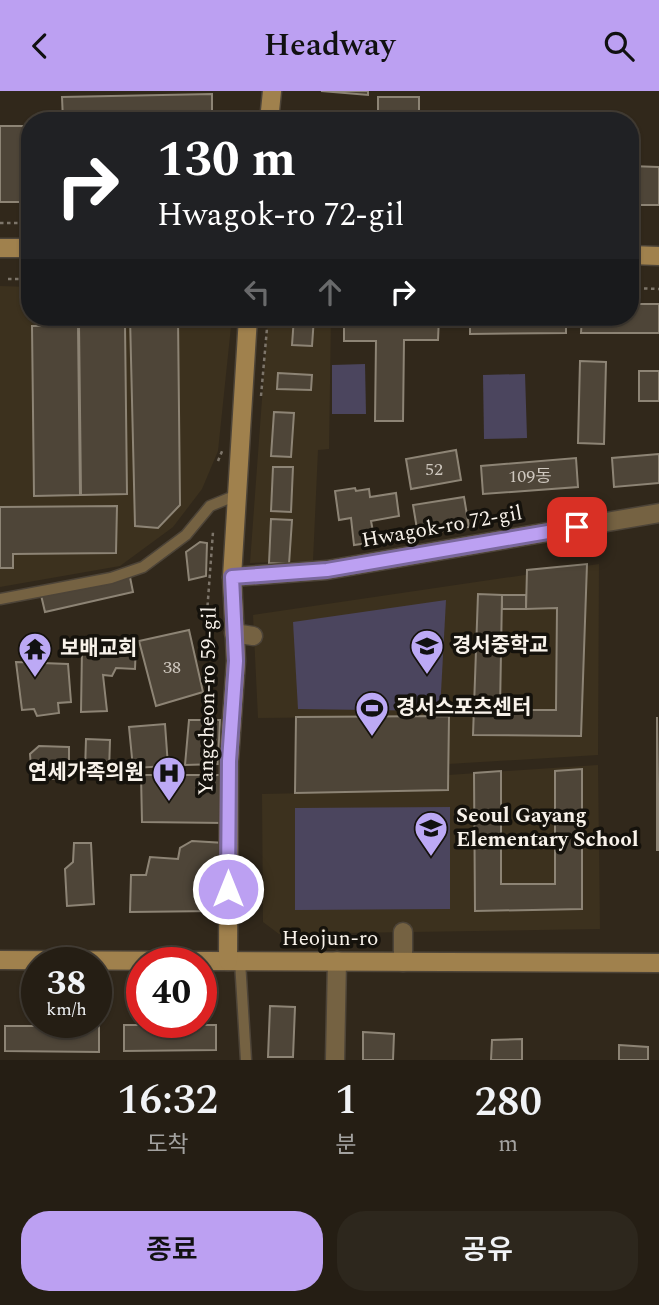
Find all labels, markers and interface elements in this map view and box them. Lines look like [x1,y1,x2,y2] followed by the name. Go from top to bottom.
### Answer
[264,21,395,70] text: Headway
[21,27,59,65] icon: back
[600,27,638,65] icon: search
[157,123,296,198] text: 130 m
[42,140,133,231] icon: right
[157,191,404,240] text: Hwagok-ro 72-gil
[238,273,276,311] icon: left
[311,273,349,311] icon: ahead
[384,273,422,311] icon: right
[425,456,443,483] house number: 52
[508,463,552,490] house number: 109동
[359,497,525,557] street label: Hwagok-ro 72-gil
[547,497,607,557] pin
[558,508,596,546] icon: arrive
[190,606,226,796] street label: Yangcheon-ro 59-gil
[408,627,446,676] school or university icon: 경서중학교
[16,630,54,679] temple icon: 보배교회
[452,630,549,662] place label: 경서중학교
[60,633,137,665] place label: 보배교회
[163,654,181,681] house number: 38
[353,689,391,738] sports icon: 경서스포츠센터
[396,692,531,724] place label: 경서스포츠센터
[150,754,188,803] hospital icon: 연세가족의원
[28,757,144,789] place label: 연세가족의원
[456,800,639,856] place label: Seoul Gayang Elementary School
[412,809,450,858] school or university icon: Seoul Gayang Elementary School
[191,852,265,926] position arrow
[282,923,378,955] street label: Heojun-ro
[126,947,217,1038] speed limit sign: 40
[47,957,86,1010] text: 38
[46,996,87,1023] text: km/h
[117,1069,218,1132] text: 16:32
[335,1069,357,1132] text: 1
[474,1071,542,1134] text: 280
[498,1127,518,1162] text: m
[146,1128,189,1163] text: 도착
[336,1128,357,1163] text: 분
[21,1211,323,1291] button: 종료
[337,1211,638,1291] button: 공유

